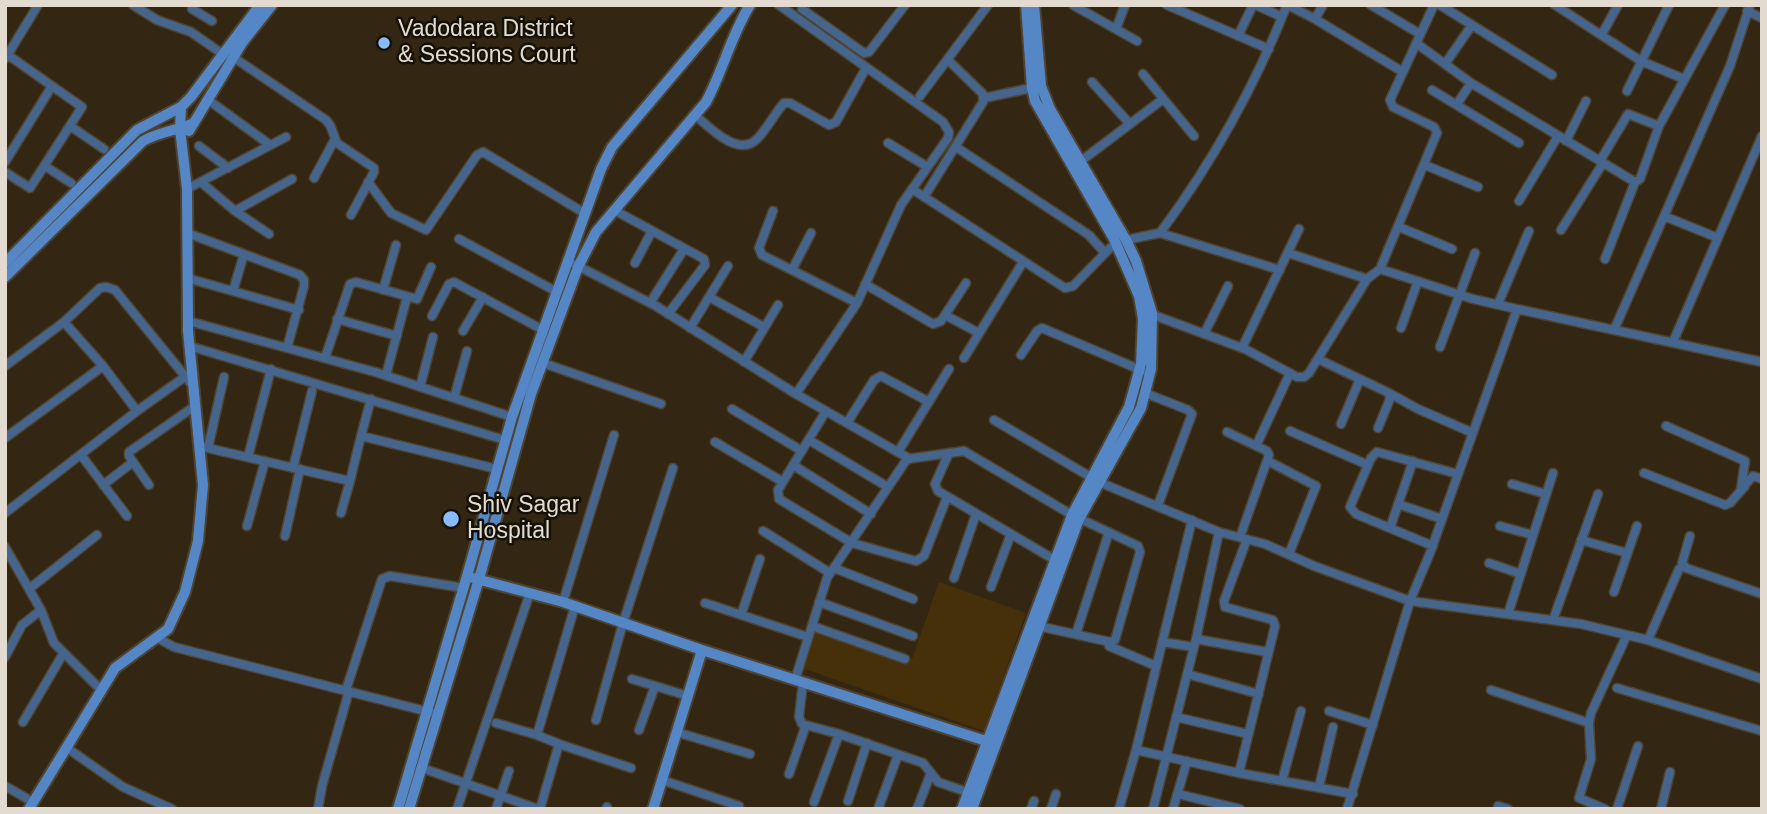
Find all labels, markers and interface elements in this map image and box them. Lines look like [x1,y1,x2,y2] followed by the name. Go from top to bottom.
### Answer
[398,16,576,70] place label: Vadodara District & Sessions Court
[376,35,392,51] marker: Vadodara District & Sessions Court
[467,492,580,546] place label: Shiv Sagar Hospital
[441,509,461,529] marker: Shiv Sagar Hospital

